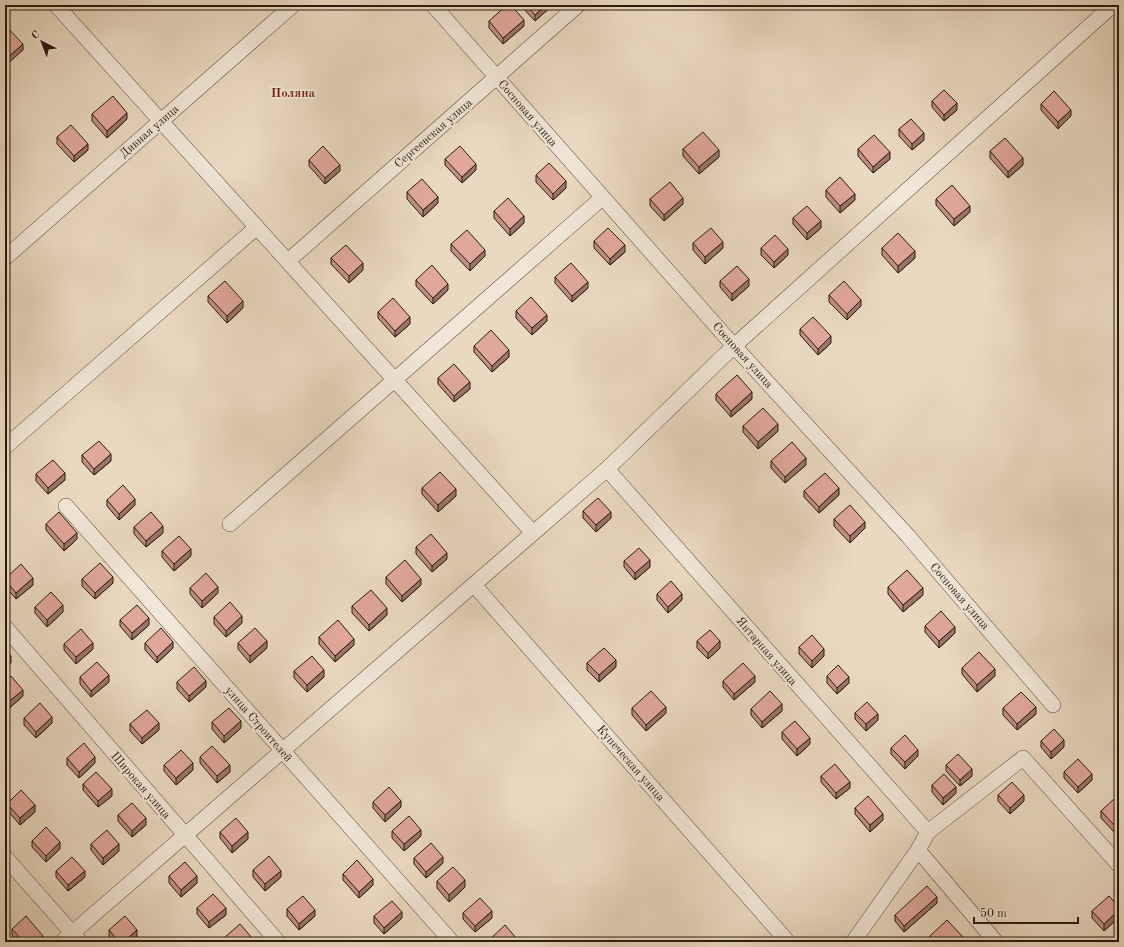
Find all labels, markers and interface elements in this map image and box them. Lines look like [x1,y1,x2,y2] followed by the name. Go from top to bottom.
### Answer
[22,22,62,62] north arrow
[30,29,43,42] text: С
[495,78,559,149] street label: Сосновая улица
[271,87,316,100] district label: Поляна
[392,97,475,171] street label: Сергеевская улица
[118,103,182,161] street label: Дивная улица
[710,321,775,391] street label: Сосновая улица
[927,561,991,632] street label: Сосновая улица
[733,615,799,688] street label: Янтарная улица
[222,685,294,765] street label: улица Строителей
[594,723,666,804] street label: Купеческая улица
[108,750,172,821] street label: Широкая улица
[974,899,1078,925] scale bar
[980,907,1007,920] text: 50 m

